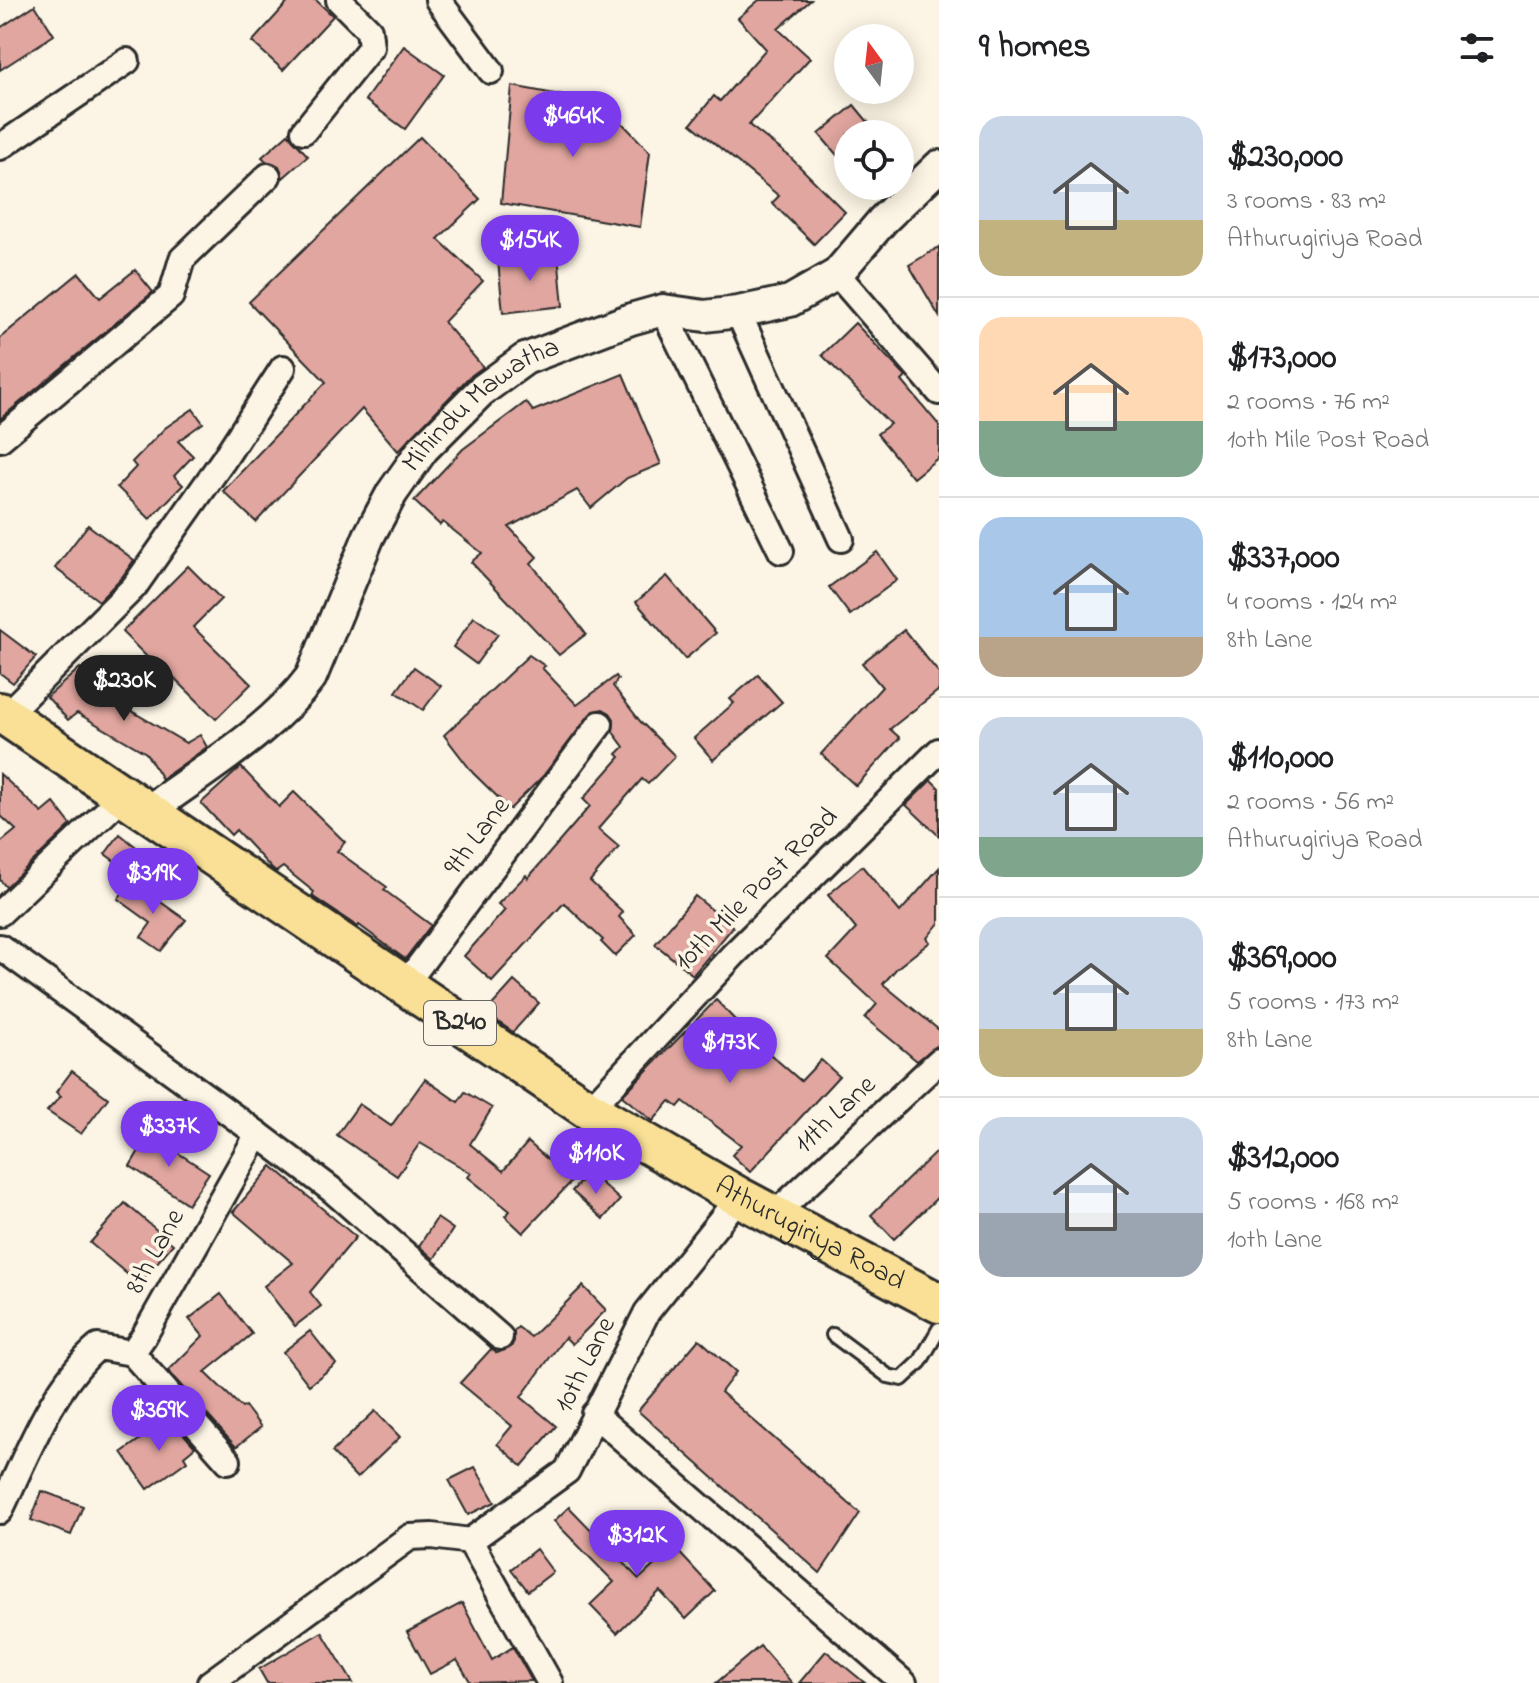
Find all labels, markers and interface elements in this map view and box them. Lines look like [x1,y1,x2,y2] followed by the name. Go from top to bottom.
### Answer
[979,23,1091,73] text: 9 homes
[834,24,914,104] north arrow
[834,24,914,200] map controls
[1455,26,1499,70] icon: filters
[517,91,629,159] pin: $464K
[542,98,604,136] text: $464K
[834,120,914,200] button: locate
[1227,133,1343,183] text: $230,000
[1043,148,1139,244] icon: home
[1227,183,1386,221] text: 3 rooms · 83 m²
[474,215,586,283] pin: $154K
[1227,221,1422,259] text: Athurugiriya Road
[499,222,561,260] text: $154K
[392,327,565,481] street label: Mihindu Mawatha
[1227,334,1336,384] text: $173,000
[1043,349,1139,445] icon: home
[1227,384,1390,422] text: 2 rooms · 76 m²
[1227,422,1429,460] text: 10th Mile Post Road
[1227,534,1340,584] text: $337,000
[1043,549,1139,645] icon: home
[1227,584,1398,622] text: 4 rooms · 124 m²
[1227,622,1312,660] text: 8th Lane
[68,655,180,723] pin: $230K
[92,662,156,700] text: $230K
[1227,734,1334,784] text: $110,000
[1043,749,1139,845] icon: home
[1227,784,1394,822] text: 2 rooms · 56 m²
[435,788,522,885] street label: 9th Lane
[666,798,849,981] street label: 10th Mile Post Road
[1227,822,1422,860] text: Athurugiriya Road
[97,848,209,916] pin: $319K
[125,855,181,893] text: $319K
[1227,934,1337,984] text: $369,000
[1043,949,1139,1045] icon: home
[1227,984,1400,1022] text: 5 rooms · 173 m²
[424,1001,496,1045] road number: B240
[674,1017,786,1085] pin: $173K
[1227,1022,1312,1060] text: 8th Lane
[701,1024,759,1062] text: $173K
[786,1066,887,1164] street label: 11th Lane
[113,1101,225,1169] pin: $337K
[139,1108,199,1146] text: $337K
[540,1128,652,1196] pin: $110K
[1227,1134,1339,1184] text: $312,000
[568,1135,624,1173] text: $110K
[1043,1149,1139,1245] icon: home
[707,1166,912,1302] street label: Athurugiriya Road
[1227,1184,1399,1222] text: 5 rooms · 168 m²
[116,1201,196,1302] street label: 8th Lane
[1227,1222,1322,1260] text: 10th Lane
[544,1310,628,1420] street label: 10th Lane
[103,1385,215,1453] pin: $369K
[130,1392,188,1430] text: $369K
[581,1510,693,1578] pin: $312K
[607,1517,667,1555] text: $312K

